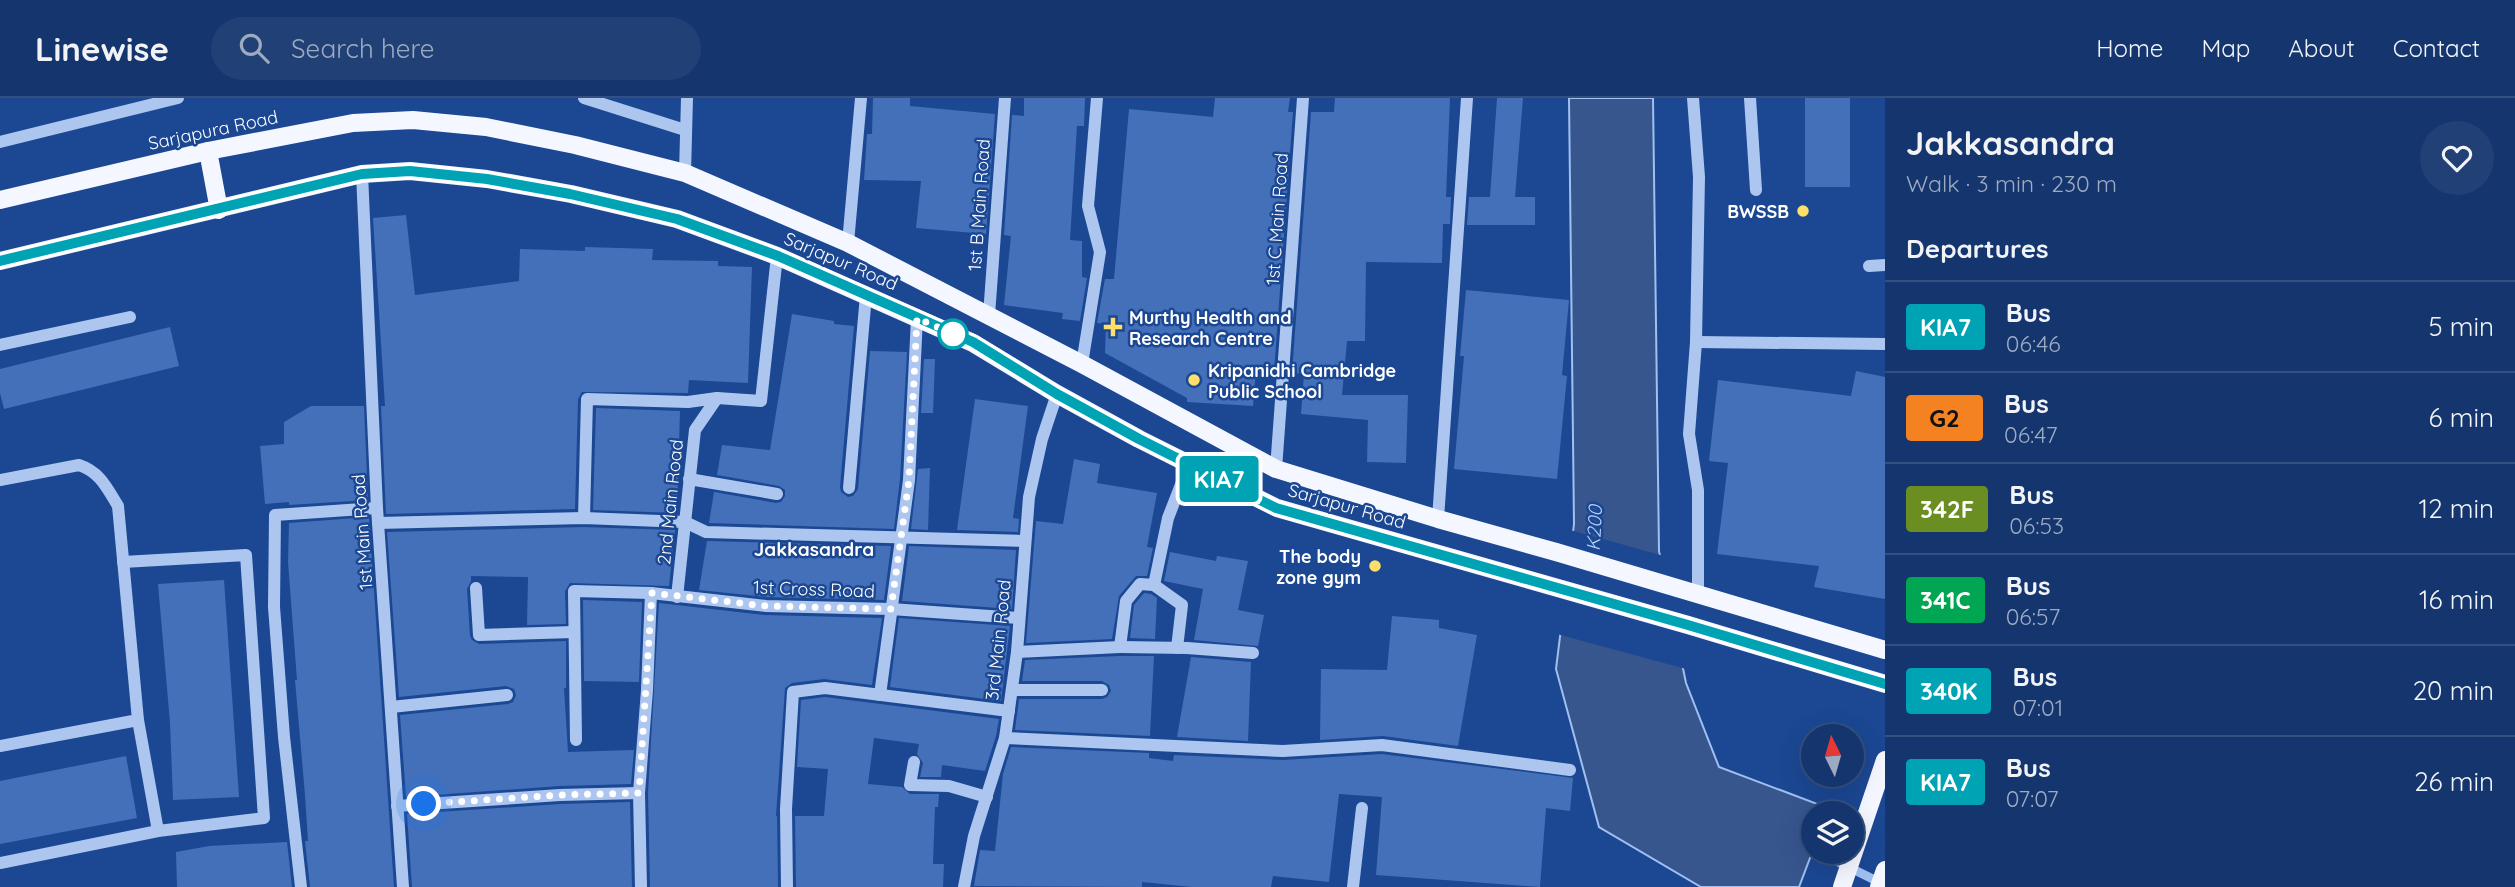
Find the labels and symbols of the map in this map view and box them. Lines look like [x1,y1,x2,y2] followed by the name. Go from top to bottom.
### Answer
[146,105,280,155] street label: Sarjapura Road
[963,138,995,272] street label: 1st B Main Road
[1261,152,1293,286] street label: 1st C Main Road
[1727,200,1789,223] place label: BWSSB
[1795,203,1811,219] marker: BWSSB
[781,227,901,295] street label: Sarjapur Road
[1129,306,1292,350] place label: Murthy Health and Research Centre
[1103,317,1123,337] marker: Murthy Health and Research Centre
[938,319,968,349] unlabelled marker
[1208,359,1396,403] place label: Kripanidhi Cambridge Public School
[1186,372,1202,388] marker: Kripanidhi Cambridge Public School
[652,438,688,566] street label: 2nd Main Road
[1170,456,1268,502] line badge: KIA7
[346,473,378,591] street label: 1st Main Road
[1286,478,1408,534] street label: Sarjapur Road
[1581,503,1607,552] water label: K200
[754,537,874,561] district label: Jakkasandra
[1276,545,1361,589] place label: The body zone gym
[1367,558,1383,574] marker: The body zone gym
[753,575,875,603] street label: 1st Cross Road
[980,578,1016,702] street label: 3rd Main Road
[1801,724,1864,788] north arrow
[406,786,441,821] your location

